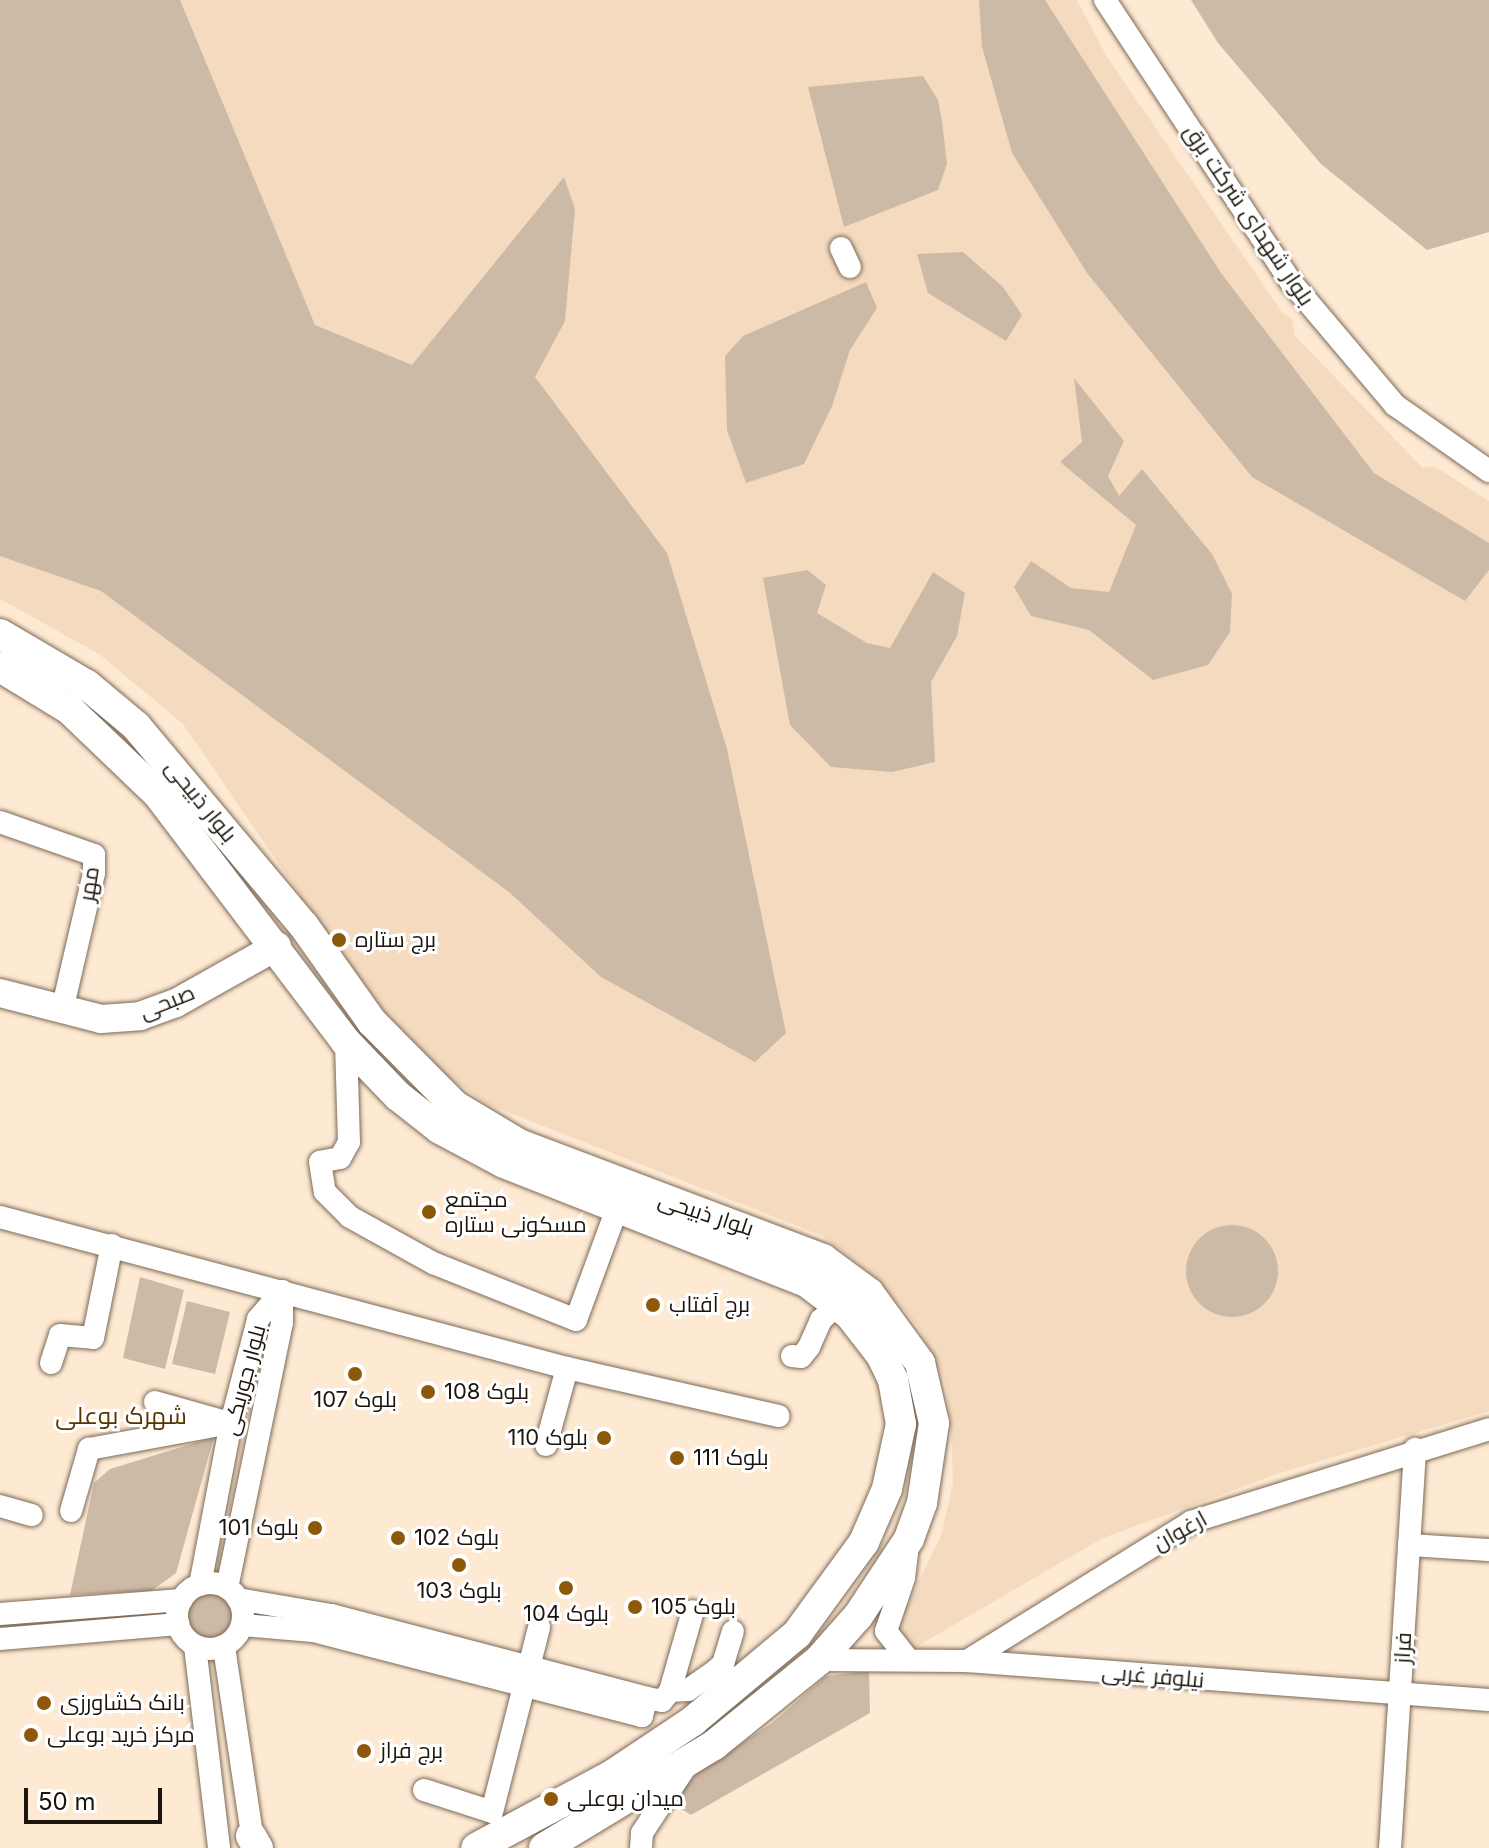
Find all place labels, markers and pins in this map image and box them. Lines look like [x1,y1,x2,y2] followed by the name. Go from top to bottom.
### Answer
[355,927,436,953] place label: برج ستاره
[330,931,348,949] marker: برج ستاره
[445,1186,587,1238] place label: مجتمع مسکونی ستاره
[420,1203,438,1221] marker: مجتمع مسکونی ستاره
[669,1292,750,1318] place label: برج آفتاب
[644,1296,662,1314] marker: برج آفتاب
[346,1365,364,1383] marker: بلوک 107
[444,1379,529,1405] place label: بلوک 108
[419,1383,437,1401] marker: بلوک 108
[313,1387,397,1413] place label: بلوک 107
[507,1425,588,1451] place label: بلوک 110
[595,1429,613,1447] marker: بلوک 110
[693,1445,769,1471] place label: بلوک 111
[668,1449,686,1467] marker: بلوک 111
[218,1515,299,1541] place label: بلوک 101
[306,1519,324,1537] marker: بلوک 101
[414,1525,499,1551] place label: بلوک 102
[389,1529,407,1547] marker: بلوک 102
[450,1556,468,1574] marker: بلوک 103
[416,1578,502,1604] place label: بلوک 103
[557,1579,575,1597] marker: بلوک 104
[651,1594,736,1620] place label: بلوک 105
[626,1598,644,1616] marker: بلوک 105
[523,1601,609,1627] place label: بلوک 104
[60,1690,185,1716] place label: بانک کشاورزی
[35,1694,53,1712] marker: بانک کشاورزی
[47,1722,195,1748] place label: مرکز خرید بوعلی
[22,1726,40,1744] marker: مرکز خرید بوعلی
[380,1738,443,1764] place label: برج فراز
[355,1742,373,1760] marker: برج فراز
[567,1786,684,1812] place label: میدان بوعلی
[542,1790,560,1808] marker: میدان بوعلی

